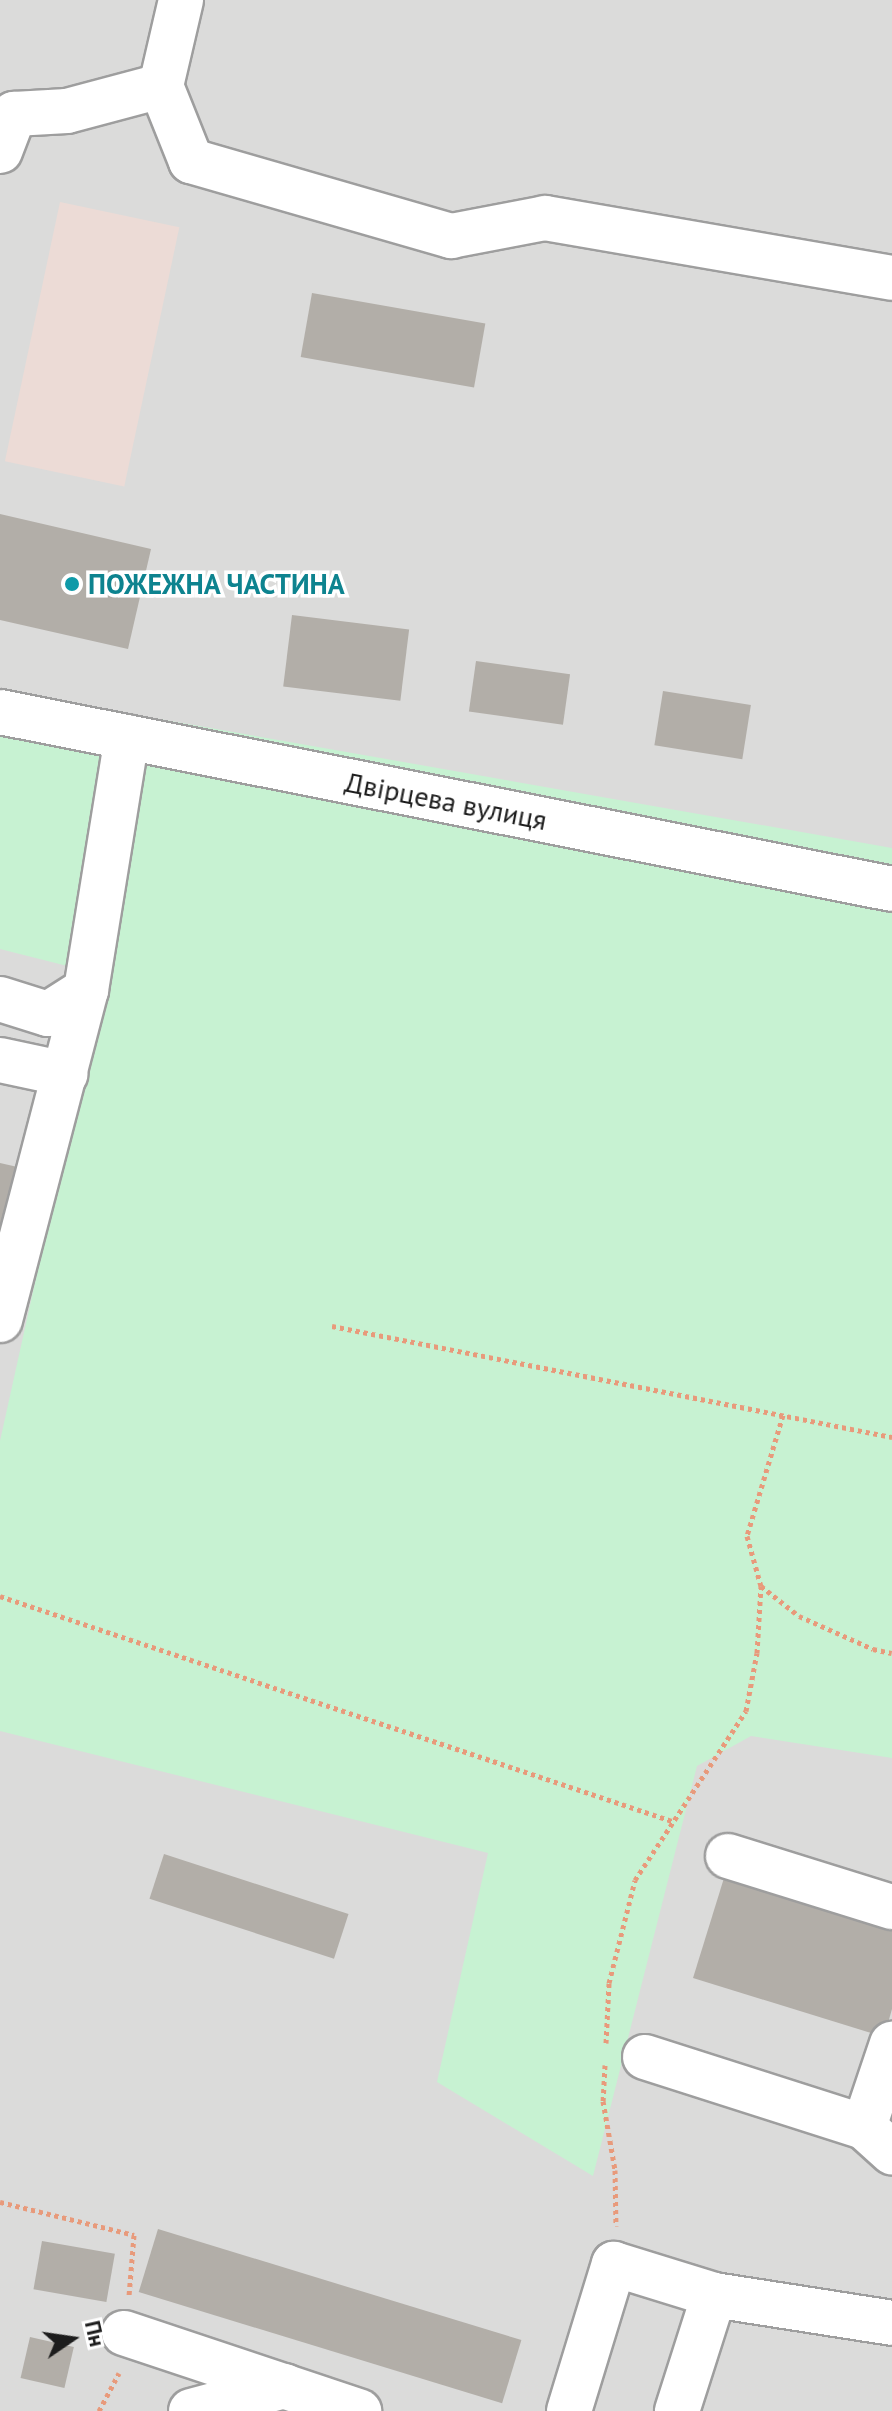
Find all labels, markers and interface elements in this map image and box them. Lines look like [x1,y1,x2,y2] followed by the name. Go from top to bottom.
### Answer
[88,567,346,601] place label: ПОЖЕЖНА ЧАСТИНА
[63,575,81,593] marker: ПОЖЕЖНА ЧАСТИНА
[342,765,550,837] street label: Двірцева вулиця
[32,2299,112,2379] north arrow
[79,2318,112,2349] text: Пн

